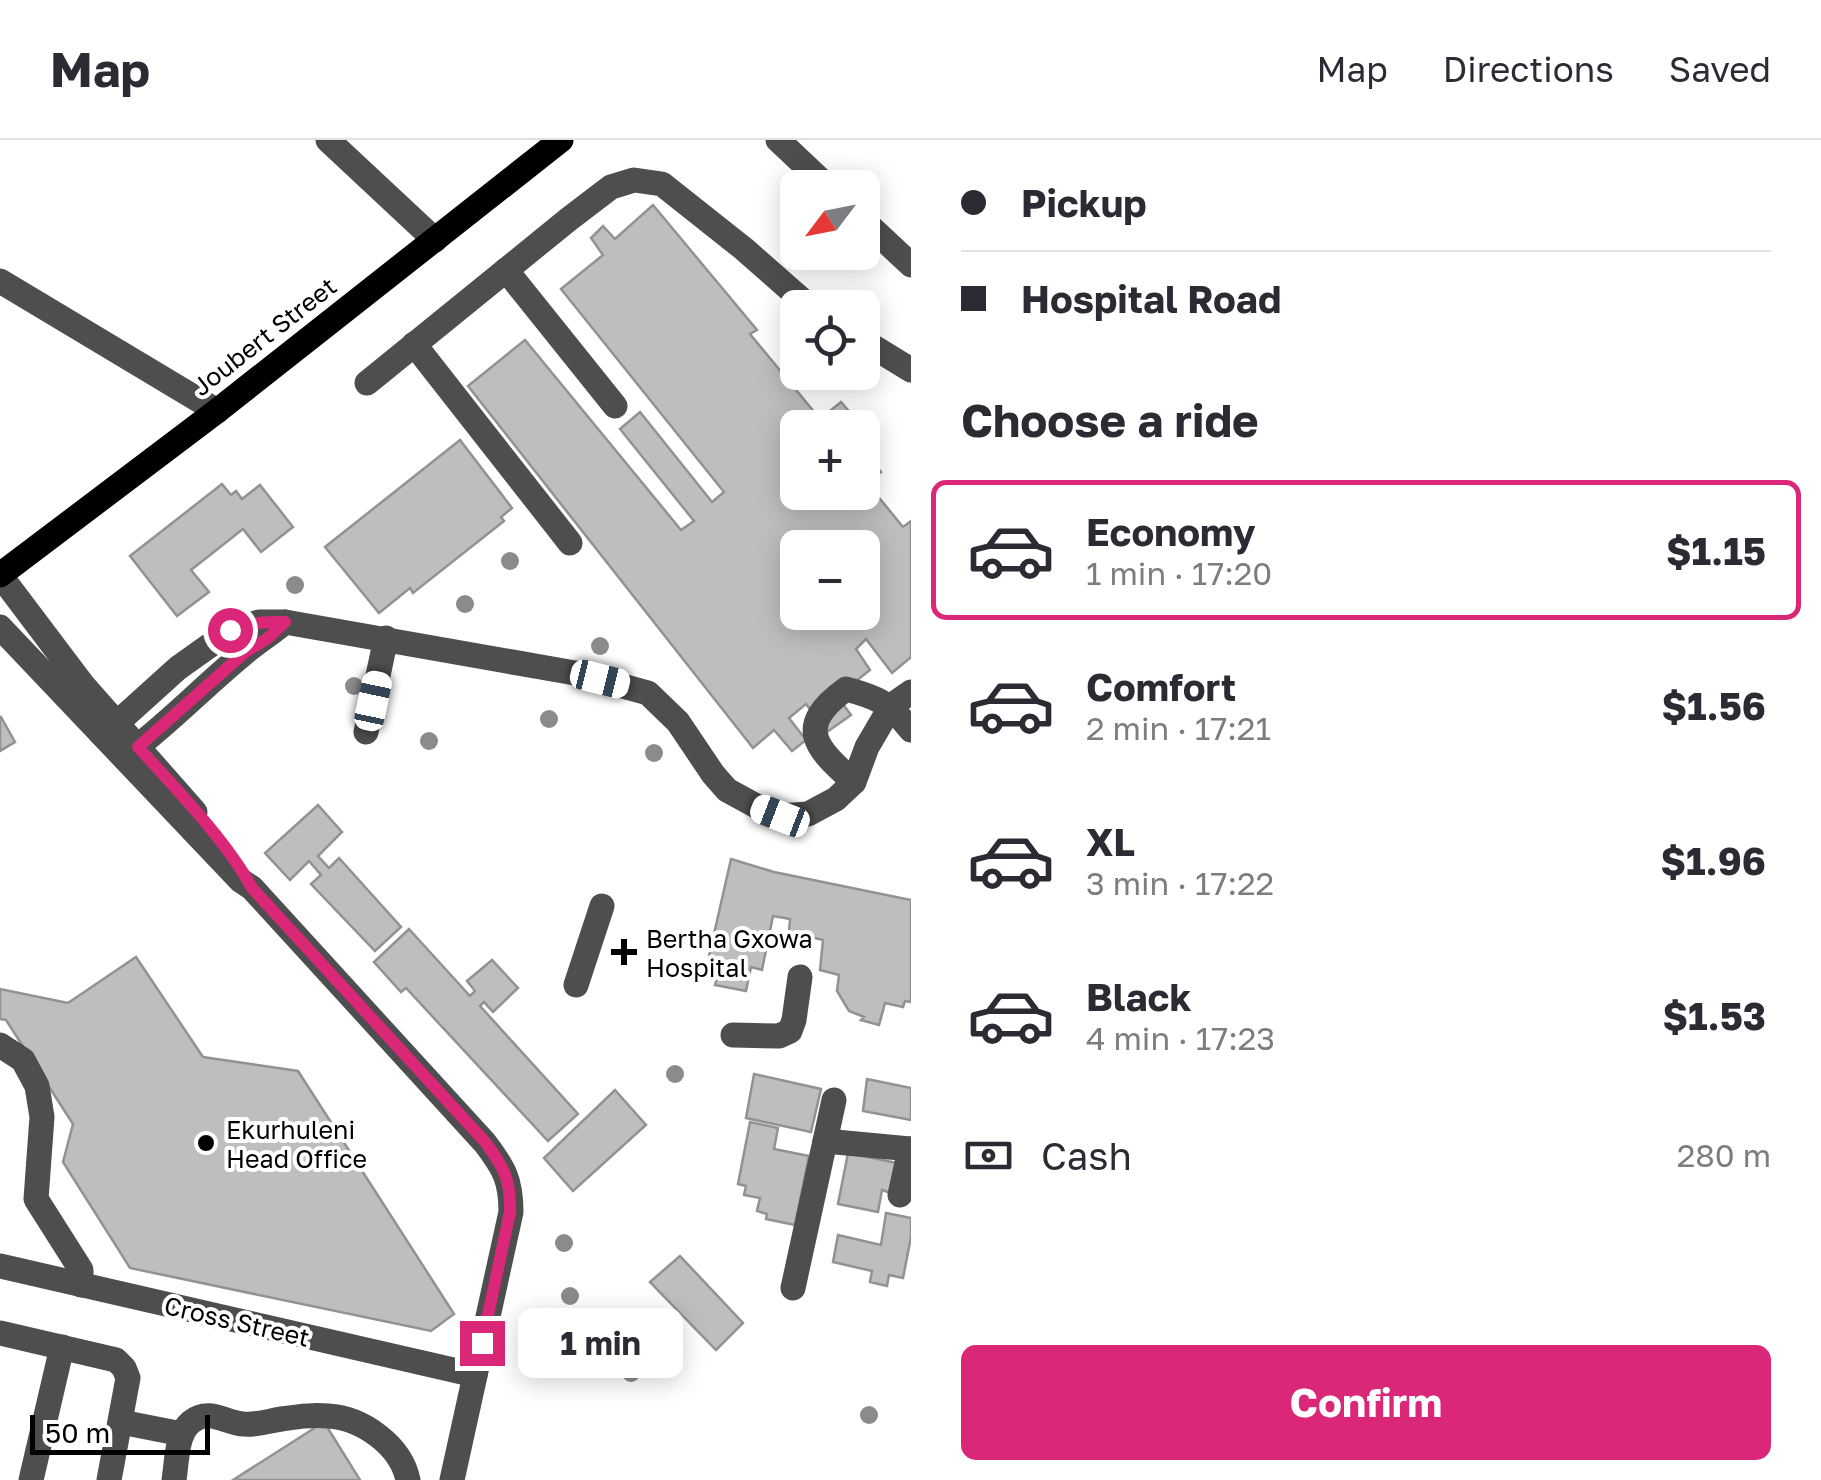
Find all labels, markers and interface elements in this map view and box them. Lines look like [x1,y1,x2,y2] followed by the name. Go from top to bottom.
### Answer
[50,40,150,98] text: Map
[1316,48,1388,90] text: Map
[1443,48,1614,90] text: Directions
[1669,48,1771,90] text: Saved
[780,170,880,270] north arrow
[780,170,880,630] map controls
[1021,180,1147,225] text: Pickup
[186,270,342,402] street label: Joubert Street
[1021,276,1281,321] text: Hospital Road
[780,290,880,390] button: locate
[961,393,1259,447] text: Choose a ride
[780,410,880,510] button: +
[966,505,1056,595] icon: car
[1086,509,1255,554] text: Economy
[1666,528,1766,573] text: $1.15
[780,530,880,630] button: −
[1086,554,1272,592] text: 1 min · 17:20
[208,608,253,653] route start
[567,657,633,701] car
[966,660,1056,750] icon: car
[1086,664,1236,709] text: Comfort
[352,669,394,733] car
[1661,683,1766,728] text: $1.56
[1086,709,1271,747] text: 2 min · 17:21
[747,791,813,841] car
[966,815,1056,905] icon: car
[1086,819,1135,864] text: XL
[1661,838,1766,883] text: $1.96
[1086,864,1274,902] text: 3 min · 17:22
[646,923,813,983] place label: Bertha Gxowa Hospital
[611,939,637,965] marker: Bertha Gxowa Hospital
[966,970,1056,1060] icon: car
[1086,974,1191,1019] text: Black
[1662,993,1766,1038] text: $1.53
[1086,1019,1275,1057] text: 4 min · 17:23
[226,1114,367,1174] place label: Ekurhuleni Head Office
[961,1128,1016,1183] icon: cash
[195,1132,217,1154] marker: Ekurhuleni Head Office
[1041,1133,1132,1178] text: Cash
[1677,1136,1771,1174] text: 280 m
[161,1289,313,1353] street label: Cross Street
[517,1308,682,1378] callout: 1 min
[460,1321,505,1366] route end
[560,1324,641,1362] text: 1 min
[961,1345,1771,1460] button: Confirm
[30,1410,210,1454] scale bar
[45,1416,110,1449] text: 50 m

